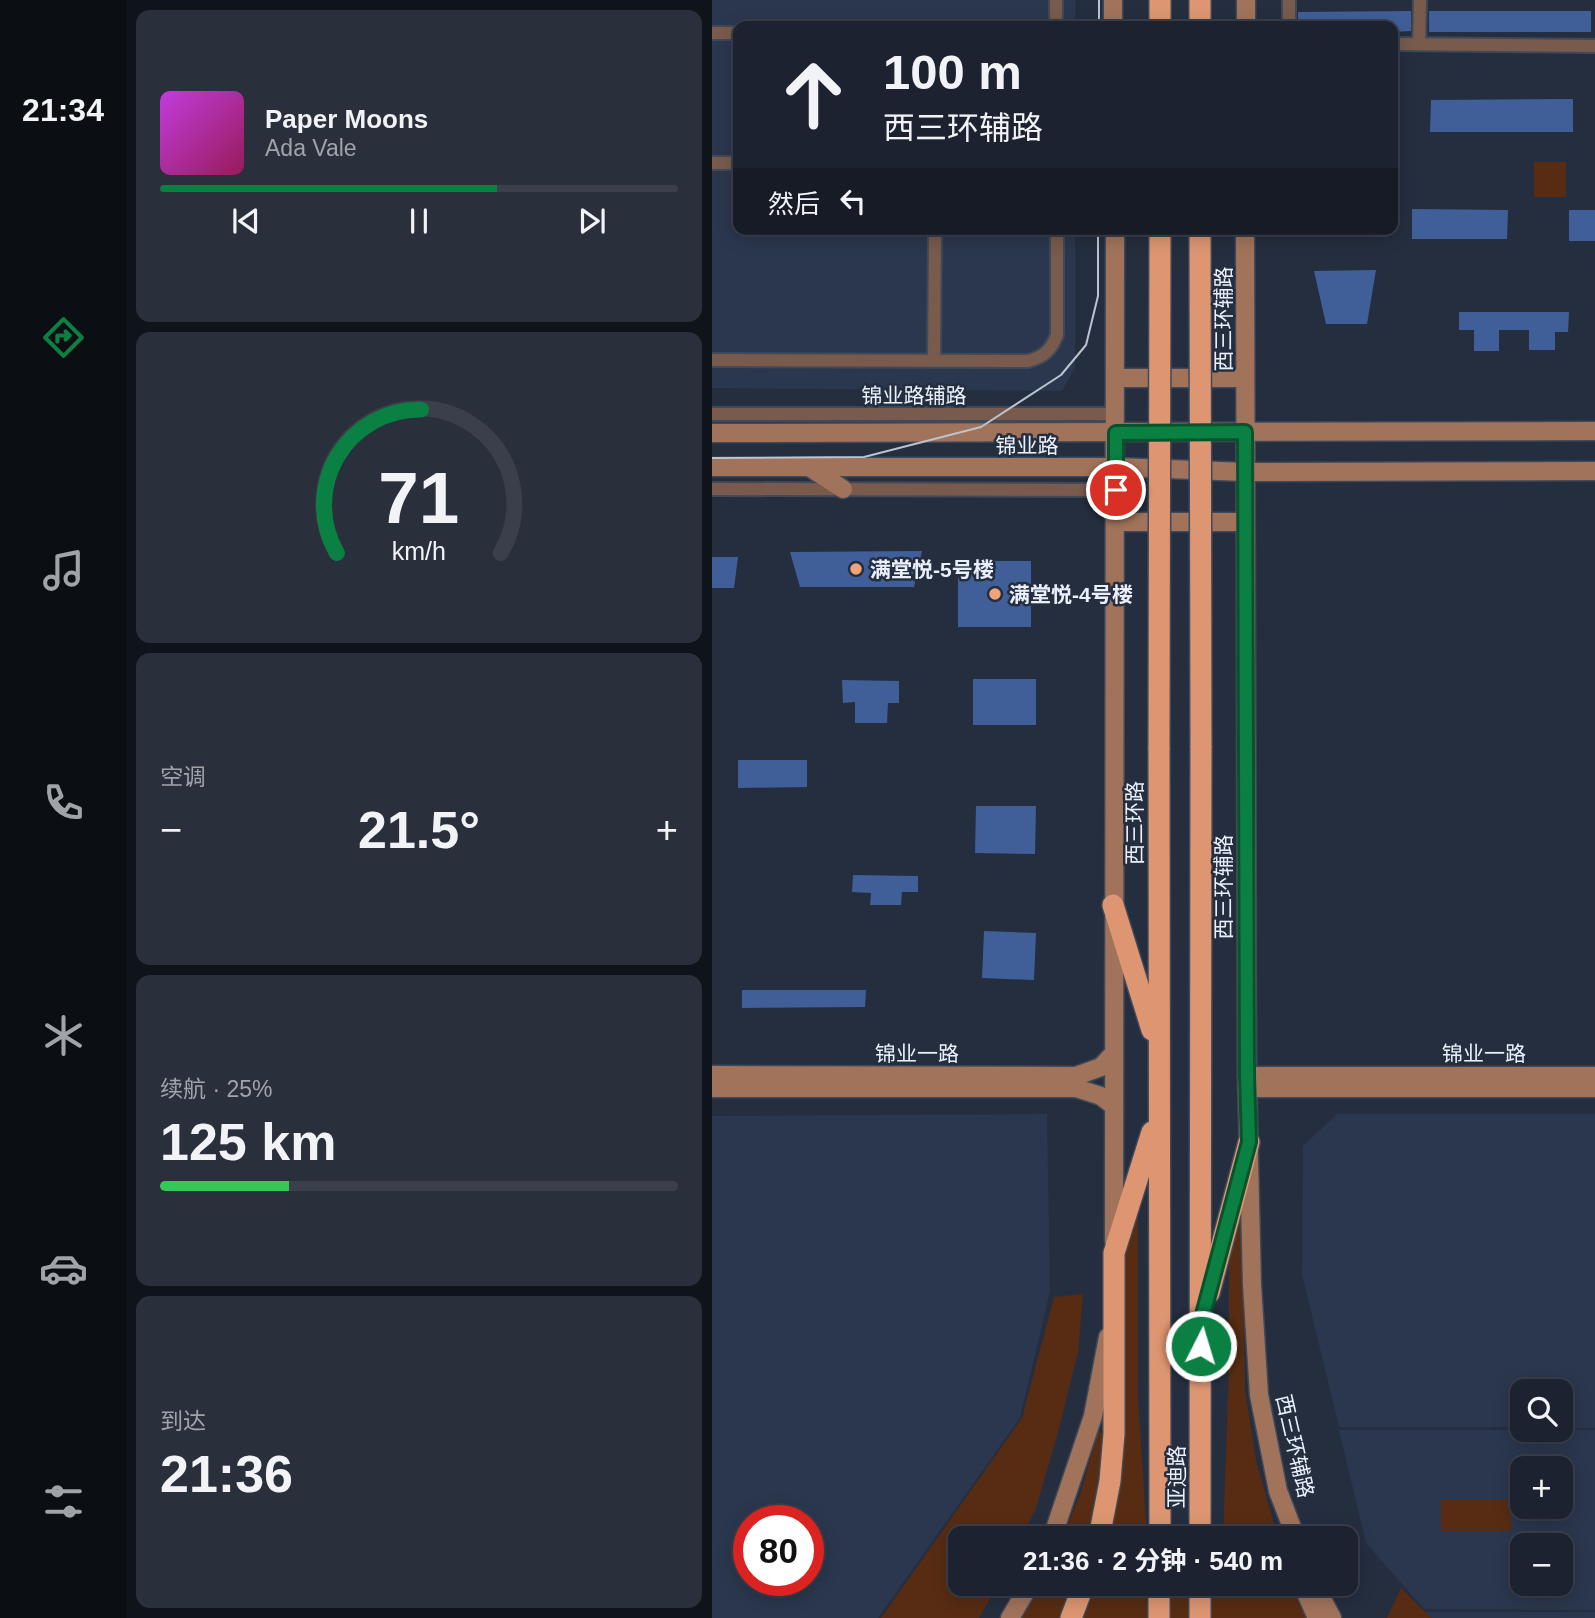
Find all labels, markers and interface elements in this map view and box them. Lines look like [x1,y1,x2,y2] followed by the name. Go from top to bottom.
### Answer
[883,45,1022,99] text: 100 m
[768,49,859,140] icon: ahead
[22,92,104,128] text: 21:34
[265,104,428,134] text: Paper Moons
[883,110,1043,146] text: 西三环辅路
[265,135,357,161] text: Ada Vale
[834,182,872,220] icon: left
[768,189,820,219] text: 然后
[227,202,265,240] icon: previous
[400,202,438,240] icon: pause
[573,202,611,240] icon: next
[1212,267,1235,372] street label: 西三环辅路
[39,313,88,362] icon: directions
[862,384,967,407] street label: 锦业路辅路
[996,434,1059,457] street label: 锦业路
[379,458,459,539] text: 71
[1086,460,1146,520] pin
[1097,471,1135,509] icon: arrive
[392,537,446,565] text: km/h
[39,546,88,595] icon: music
[870,558,994,581] place label: 满堂悦-5号楼
[848,561,864,577] marker: 满堂悦-5号楼
[1009,583,1133,606] place label: 满堂悦-4号楼
[987,586,1003,602] marker: 满堂悦-4号楼
[160,764,206,790] text: 空调
[39,778,88,827] icon: phone
[1123,781,1146,865] street label: 西三环路
[358,801,480,859] text: 21.5°
[160,809,182,851] text: −
[656,809,678,851] text: +
[1212,835,1235,940] street label: 西三环辅路
[39,1011,88,1060] icon: climate
[875,1042,959,1065] street label: 锦业一路
[1442,1042,1526,1065] street label: 锦业一路
[160,1076,272,1102] text: 续航 · 25%
[160,1113,336,1171] text: 125 km
[39,1244,88,1293] icon: car
[1164,1309,1238,1383] position arrow
[1510,1379,1573,1596] map controls
[1510,1379,1573,1442] button: search
[1272,1392,1318,1500] street label: 西三环辅路
[160,1408,206,1434] text: 到达
[160,1445,293,1503] text: 21:36
[1165,1446,1188,1509] street label: 亚迪路
[1510,1456,1573,1519] button: +
[39,1477,88,1526] icon: filters
[733,1505,824,1596] speed limit sign: 80
[1510,1533,1573,1596] button: −
[1023,1546,1283,1576] text: 21:36 · 2 分钟 · 540 m

